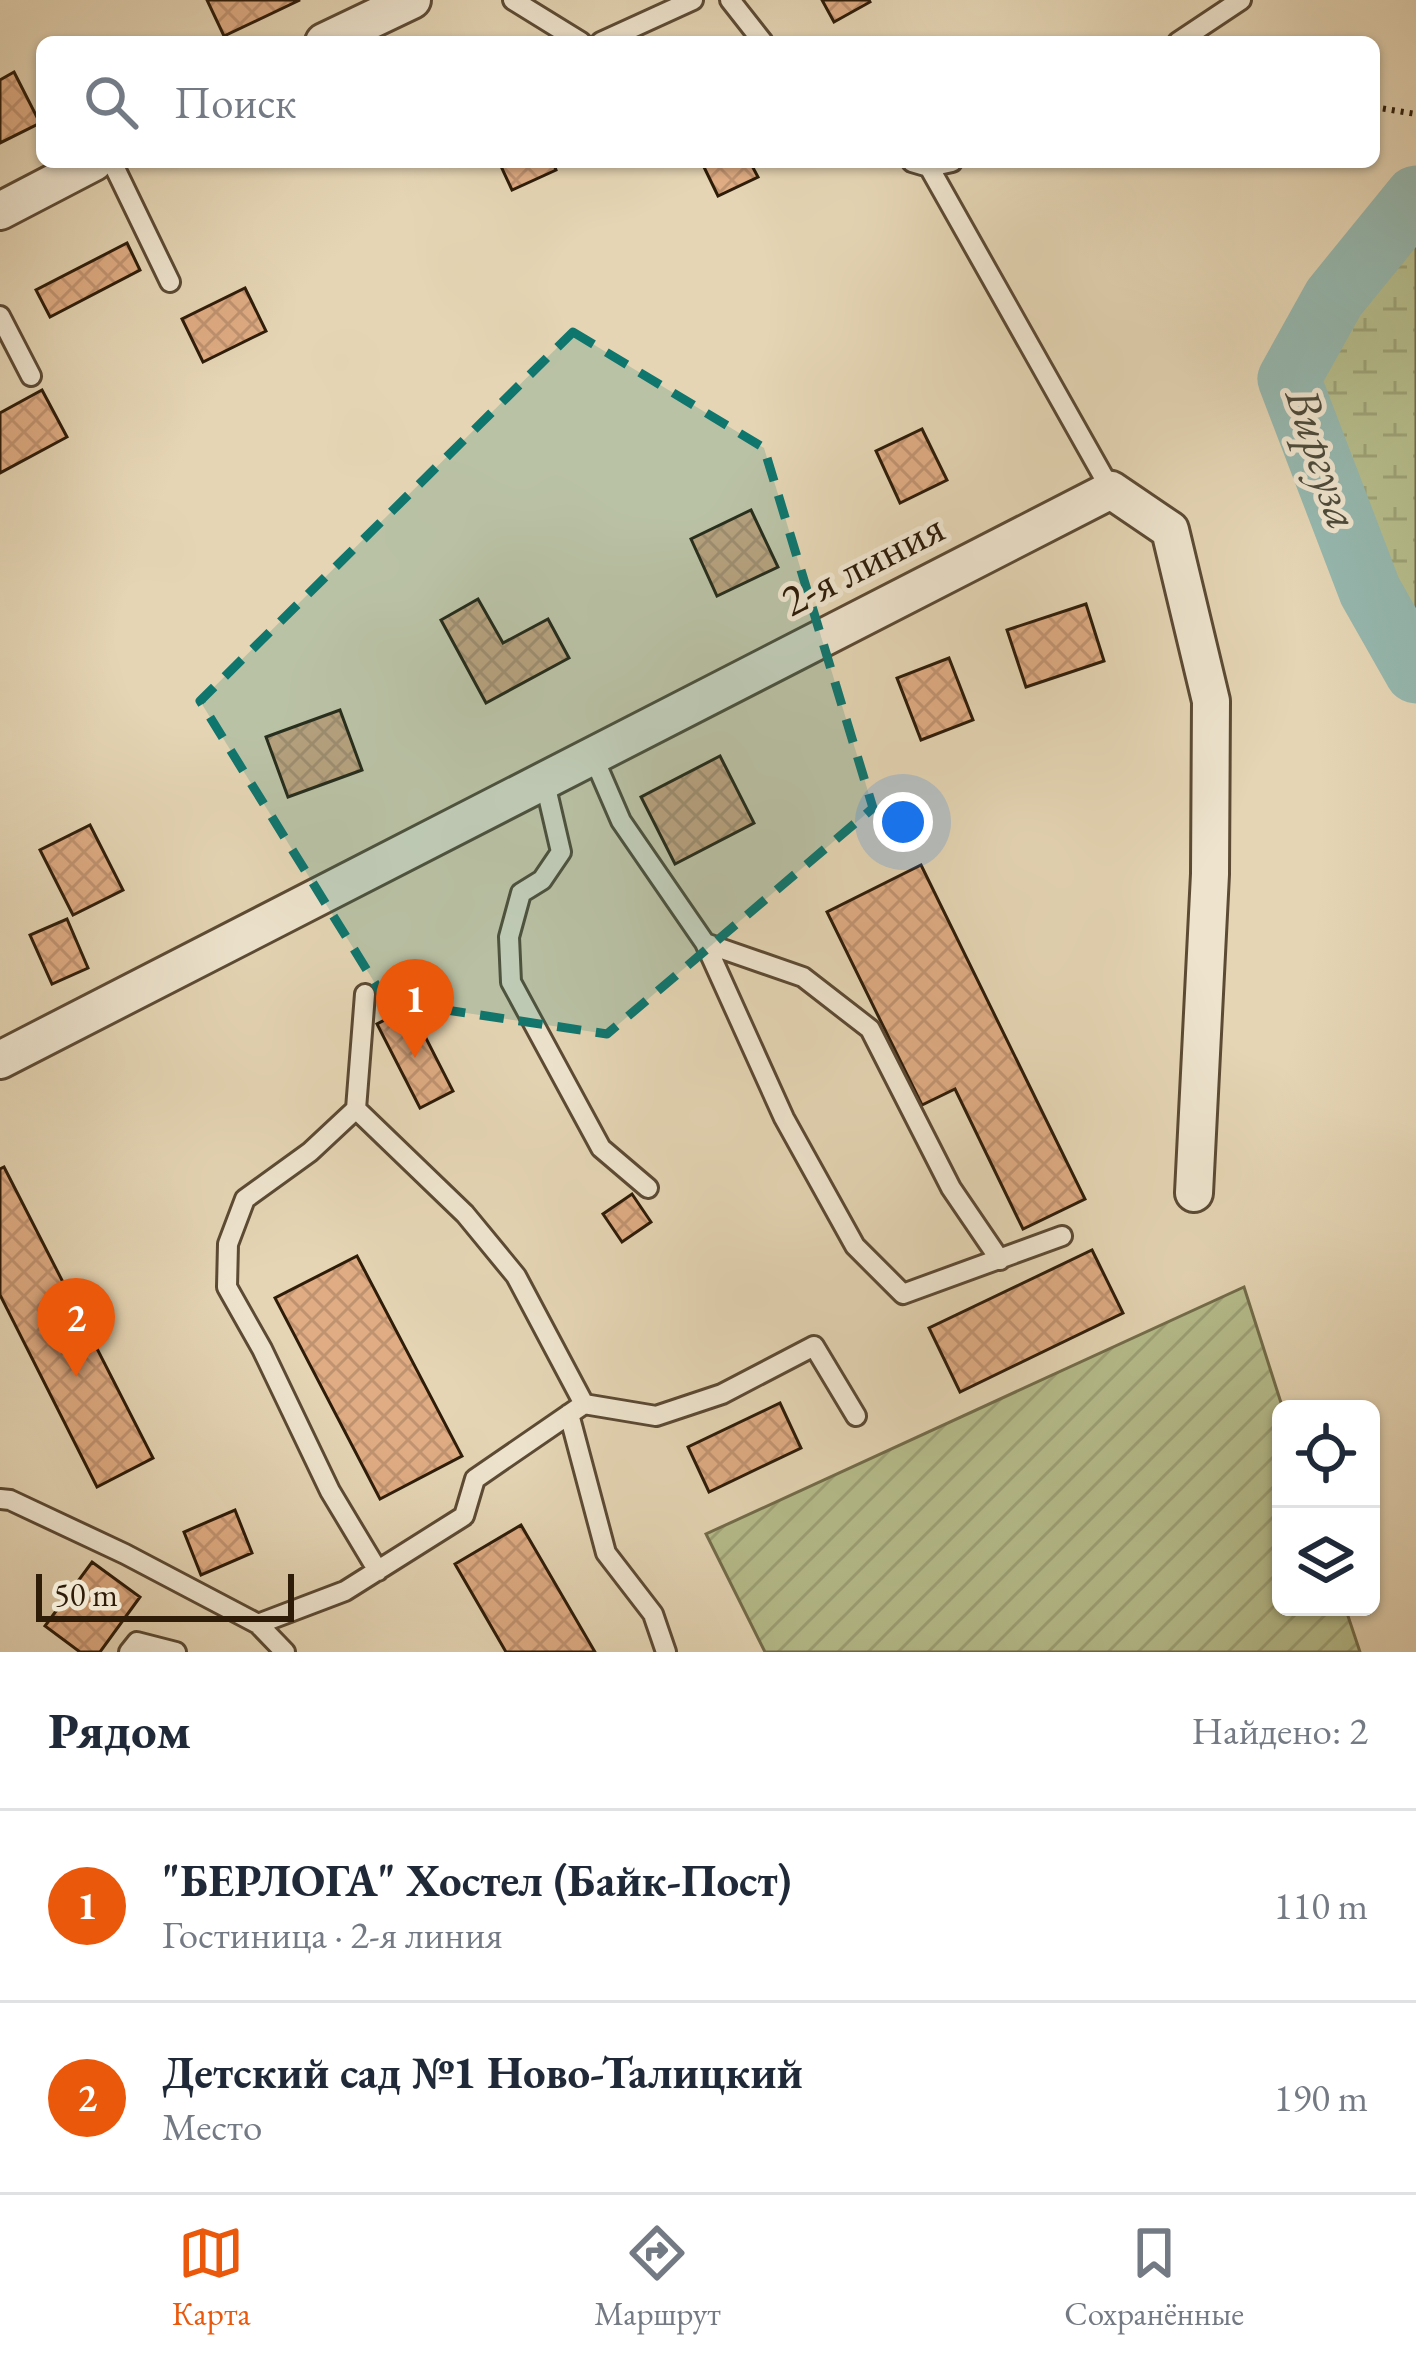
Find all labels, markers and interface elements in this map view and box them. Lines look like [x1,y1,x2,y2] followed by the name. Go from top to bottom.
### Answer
[36,36,1380,168] search box
[78,69,144,135] icon: search
[174,73,296,131] text: Поиск
[1272,378,1376,537] water label: Виргуза
[771,497,953,629] street label: 2-я линия
[873,792,933,852] your location
[376,959,454,1058] pin: 1
[37,1278,115,1377] pin: 2
[1272,1400,1380,1616] map controls
[1272,1400,1380,1508] button: locate
[1272,1508,1380,1616] button: layers
[36,1568,294,1621] scale bar
[54,1573,118,1616] text: 50 m
[48,1697,191,1763] text: Рядом
[1191,1705,1368,1756] text: Найдено: 2
[162,1851,792,1909] text: "БЕРЛОГА" Хостел (Байк-Пост)
[77,1880,97,1931] text: 1
[1274,1880,1368,1931] text: 110 m
[162,1909,503,1960] text: Гостиница · 2-я линия
[162,2043,803,2101] text: Детский сад №1 Ново-Талицкий
[77,2072,97,2123] text: 2
[1274,2072,1368,2123] text: 190 m
[162,2101,262,2152] text: Место
[172,2220,251,2335] tab: Карта
[594,2220,721,2335] tab: Маршрут
[1064,2220,1244,2335] tab: Сохранённые

